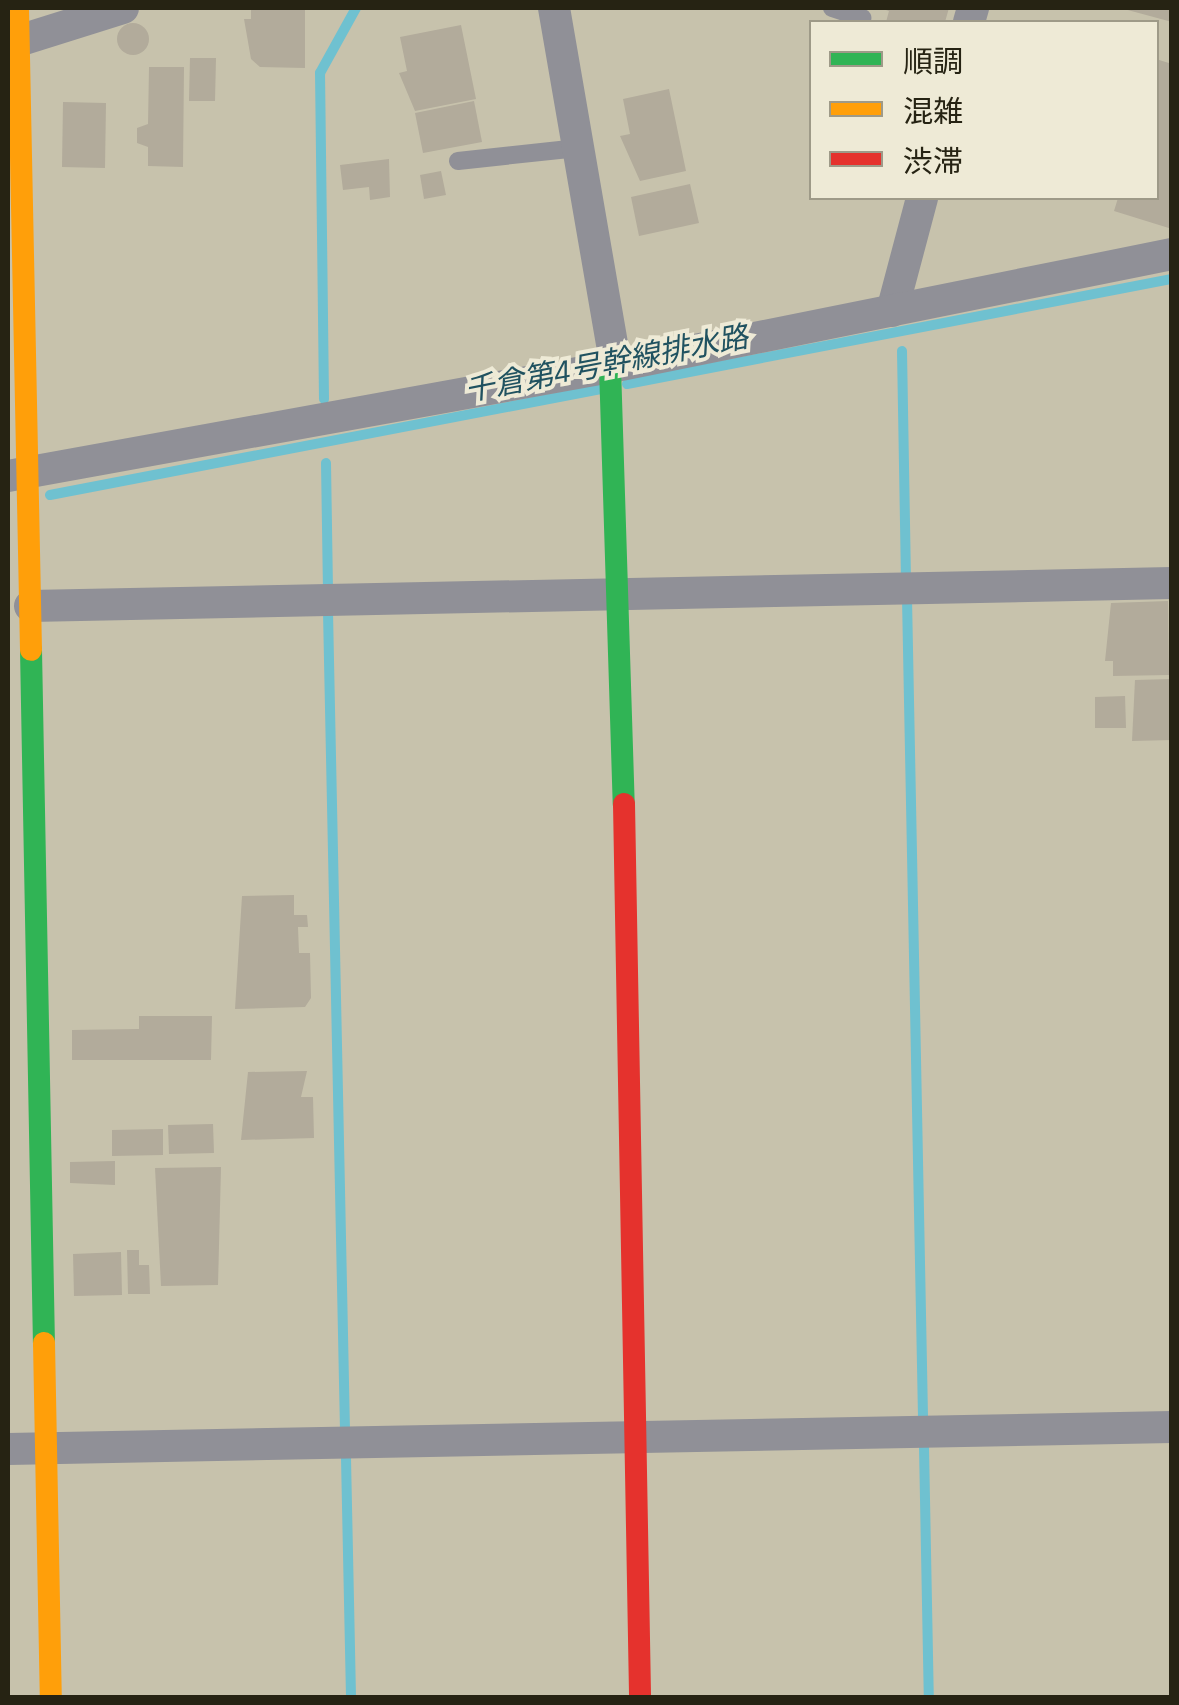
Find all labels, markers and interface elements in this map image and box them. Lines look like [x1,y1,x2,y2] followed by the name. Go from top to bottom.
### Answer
[809,20,1159,200] legend
[903,41,963,80] text: 順調
[903,91,963,130] text: 混雑
[903,141,963,180] text: 渋滞
[461,318,751,408] water label: 千倉第4号幹線排水路

